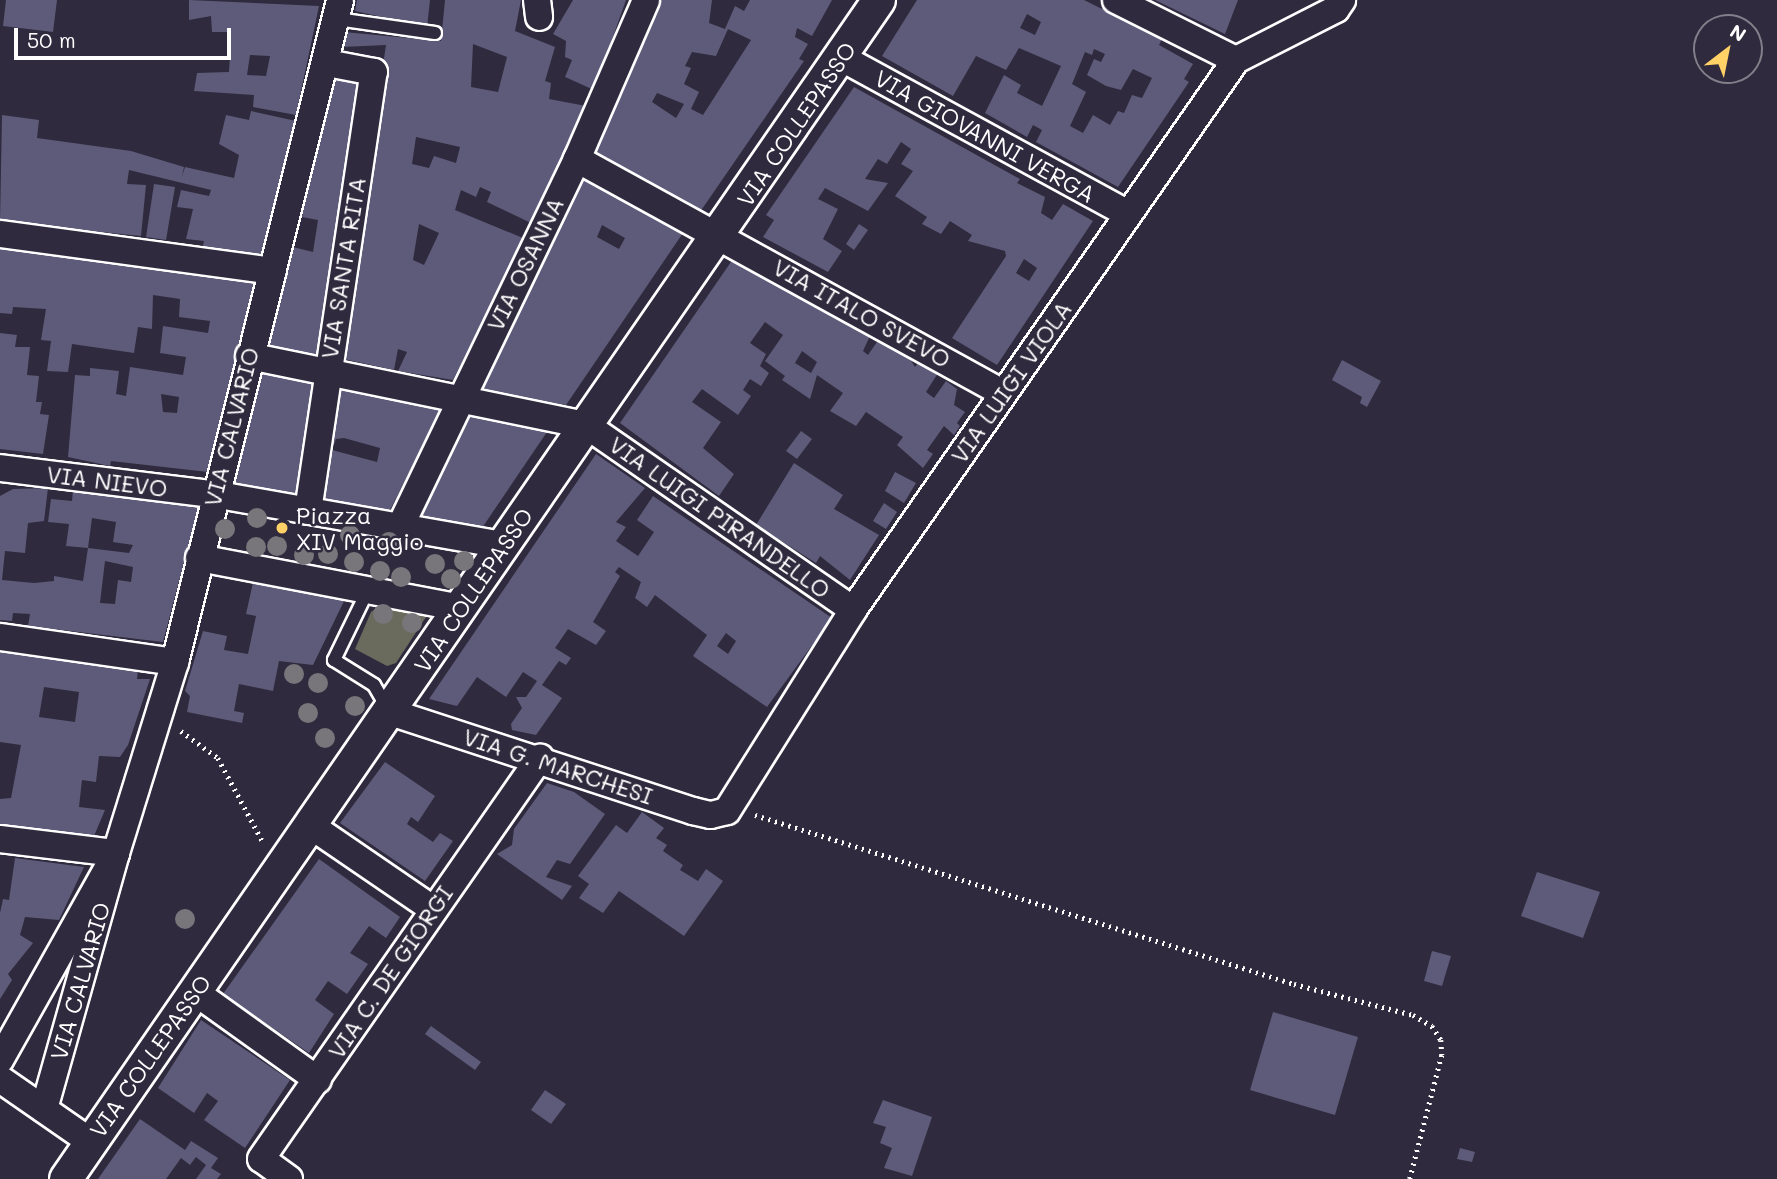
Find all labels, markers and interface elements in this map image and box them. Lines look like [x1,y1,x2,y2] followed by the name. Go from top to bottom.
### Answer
[18,14,234,58] scale bar
[1693,14,1763,84] north arrow
[1726,18,1751,47] text: N
[27,26,76,53] text: 50 m
[731,37,861,211] street label: VIA COLLEPASSO
[870,64,1100,208] street label: VIA GIOVANNI VERGA
[315,175,371,361] street label: VIA SANTA RITA
[481,193,569,335] street label: VIA OSANNA
[768,253,956,373] street label: VIA ITALO SVEVO
[945,296,1077,468] street label: VIA LUIGI VIOLA
[198,345,264,509] street label: VIA CALVARIO
[604,430,836,604] street label: VIA LUIGI PIRANDELLO
[45,460,169,502] street label: VIA NIEVO
[296,501,424,555] place label: Piazza XIV Maggio
[408,503,538,677] street label: VIA COLLEPASSO
[274,520,290,536] marker: Piazza XIV Maggio
[460,722,656,810] street label: VIA G. MARCHESI
[322,880,458,1064] street label: VIA C. DE GIORGI
[44,899,116,1063] street label: VIA CALVARIO
[84,969,216,1143] street label: VIA COLLEPASSO

